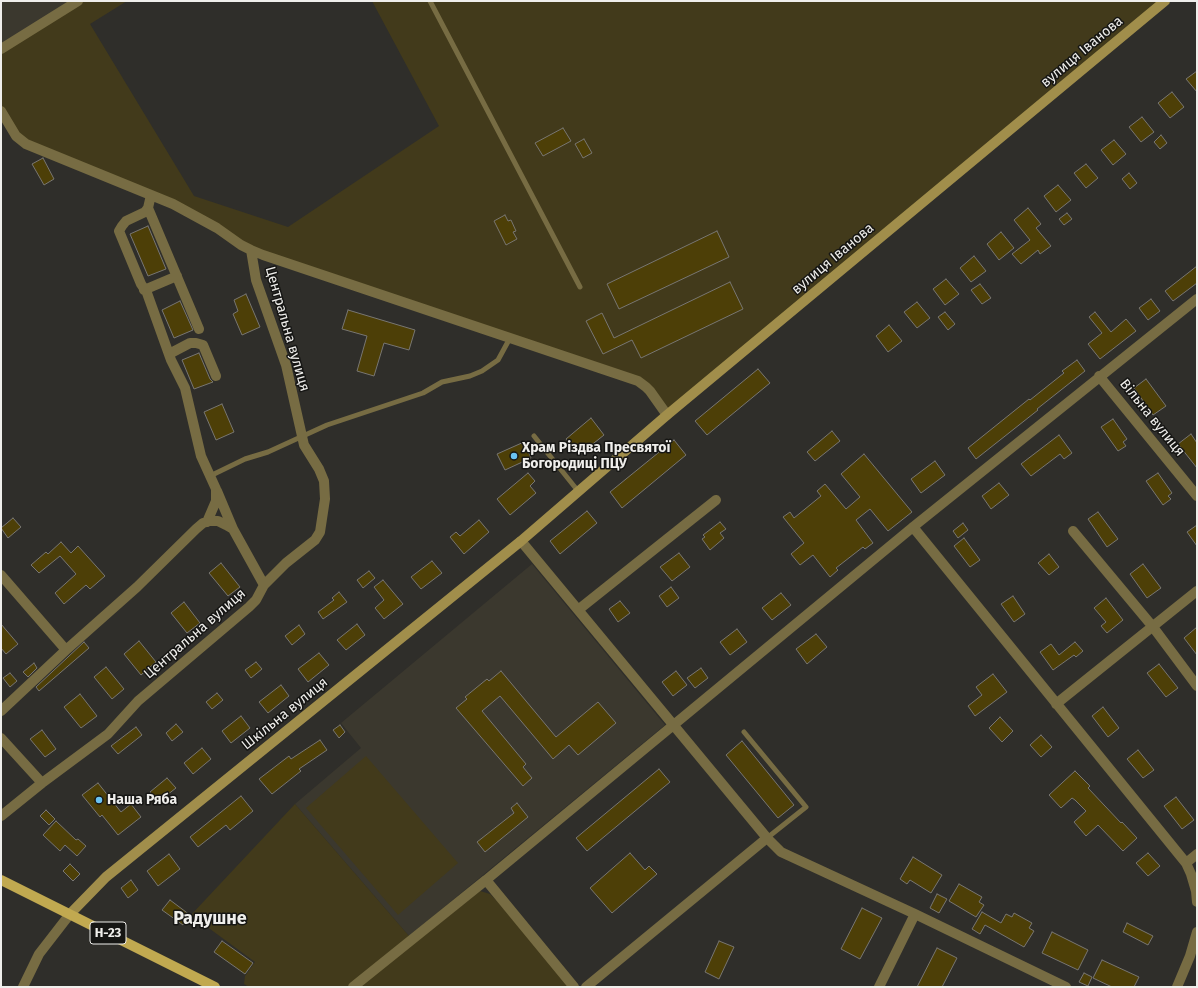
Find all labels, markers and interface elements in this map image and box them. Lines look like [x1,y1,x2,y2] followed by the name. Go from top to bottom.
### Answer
[1038,13,1126,91] street label: вулиця Іванова
[789,220,877,298] street label: вулиця Іванова
[261,265,313,393] street label: Центральна вулиця
[1116,376,1188,460] street label: Вільна вулиця
[522,440,670,472] place label: Храм Різдва Пресвятої Богородиці ПЦУ
[509,451,519,461] marker: Храм Різдва Пресвятої Богородиці ПЦУ
[141,585,249,683] street label: Центральна вулиця
[239,674,331,754] street label: Шкільна вулиця
[107,792,177,808] place label: Наша Ряба
[94,795,104,805] marker: Наша Ряба
[173,908,247,930] district label: Радушне
[90,922,126,944] road number: Н-23

